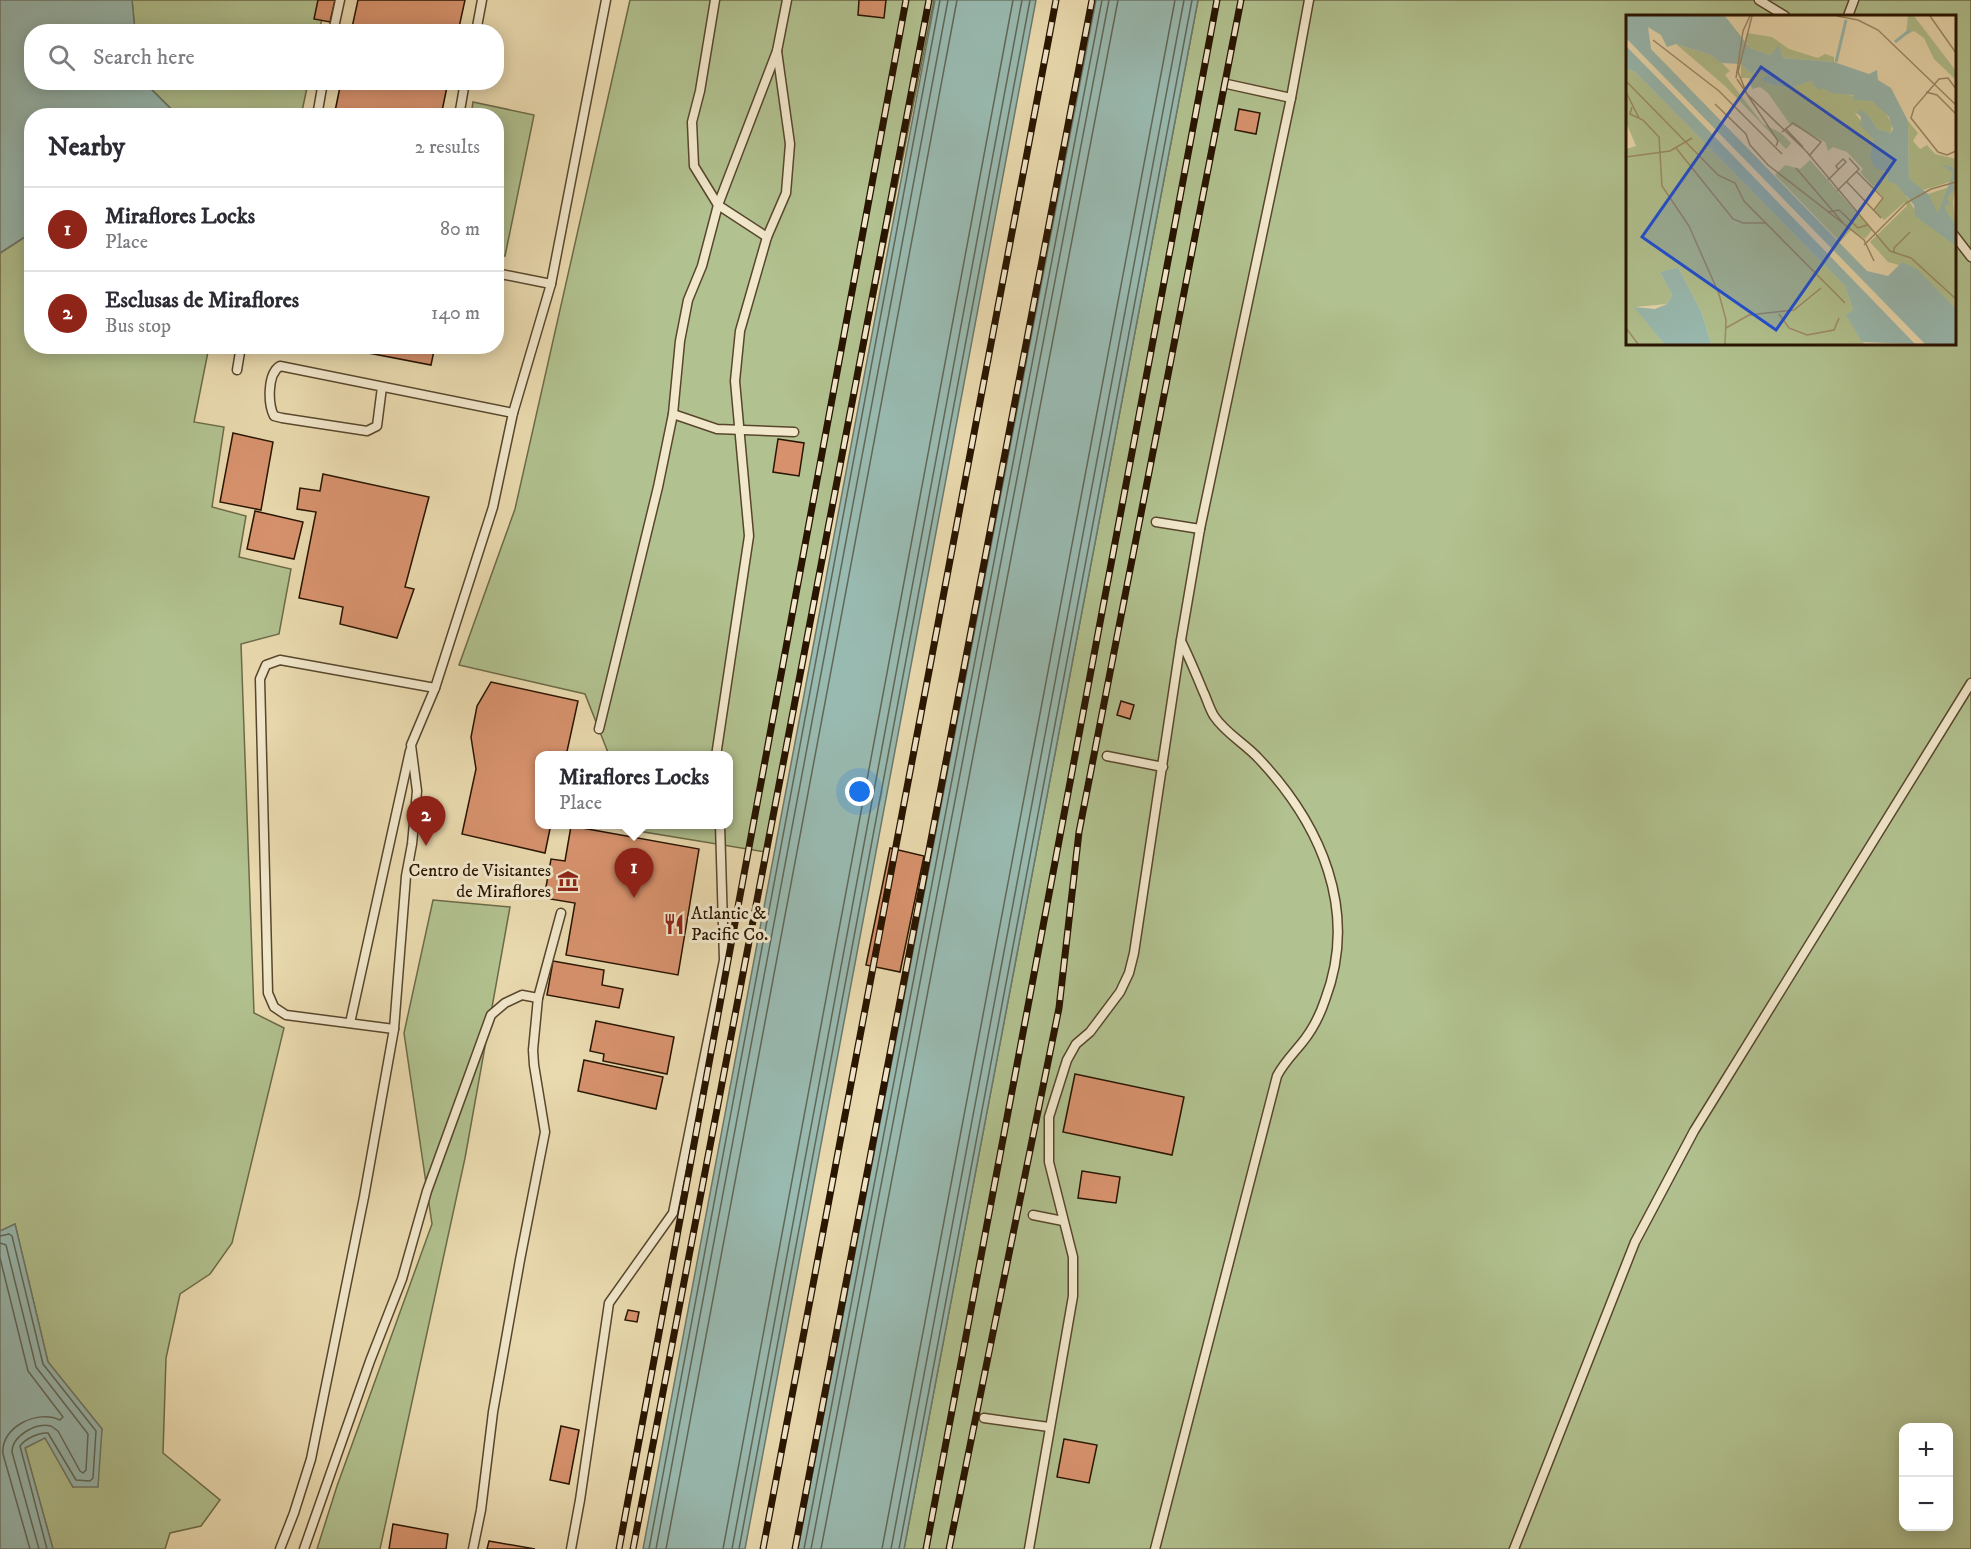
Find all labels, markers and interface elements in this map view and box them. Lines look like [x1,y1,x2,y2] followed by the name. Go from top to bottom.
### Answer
[1626,15,1956,345] inset map
[24,24,504,90] search box
[45,41,78,74] icon: search
[93,44,195,71] text: Search here
[48,131,125,164] text: Nearby
[415,135,480,160] text: 2 results
[105,203,255,230] text: Miraflores Locks
[64,217,71,242] text: 1
[440,217,480,242] text: 80 m
[105,230,148,255] text: Place
[105,287,299,314] text: Esclusas de Miraflores
[63,301,72,326] text: 2
[431,301,480,326] text: 140 m
[105,314,171,339] text: Bus stop
[535,751,733,829] popup
[559,764,709,791] text: Miraflores Locks
[845,777,874,806] your location
[559,791,602,816] text: Place
[406,796,446,846] pin: 2
[614,848,654,898] pin: 1
[408,860,551,903] place label: Centro de Visitantes de Miraflores
[556,869,580,893] museum icon: Centro de Visitantes de Miraflores
[691,903,768,946] place label: Atlantic & Pacific Co.
[662,912,686,936] restaurant icon: Atlantic & Pacific Co.
[1899,1423,1953,1531] map controls
[1899,1423,1953,1477] button: +
[1899,1477,1953,1531] button: −

